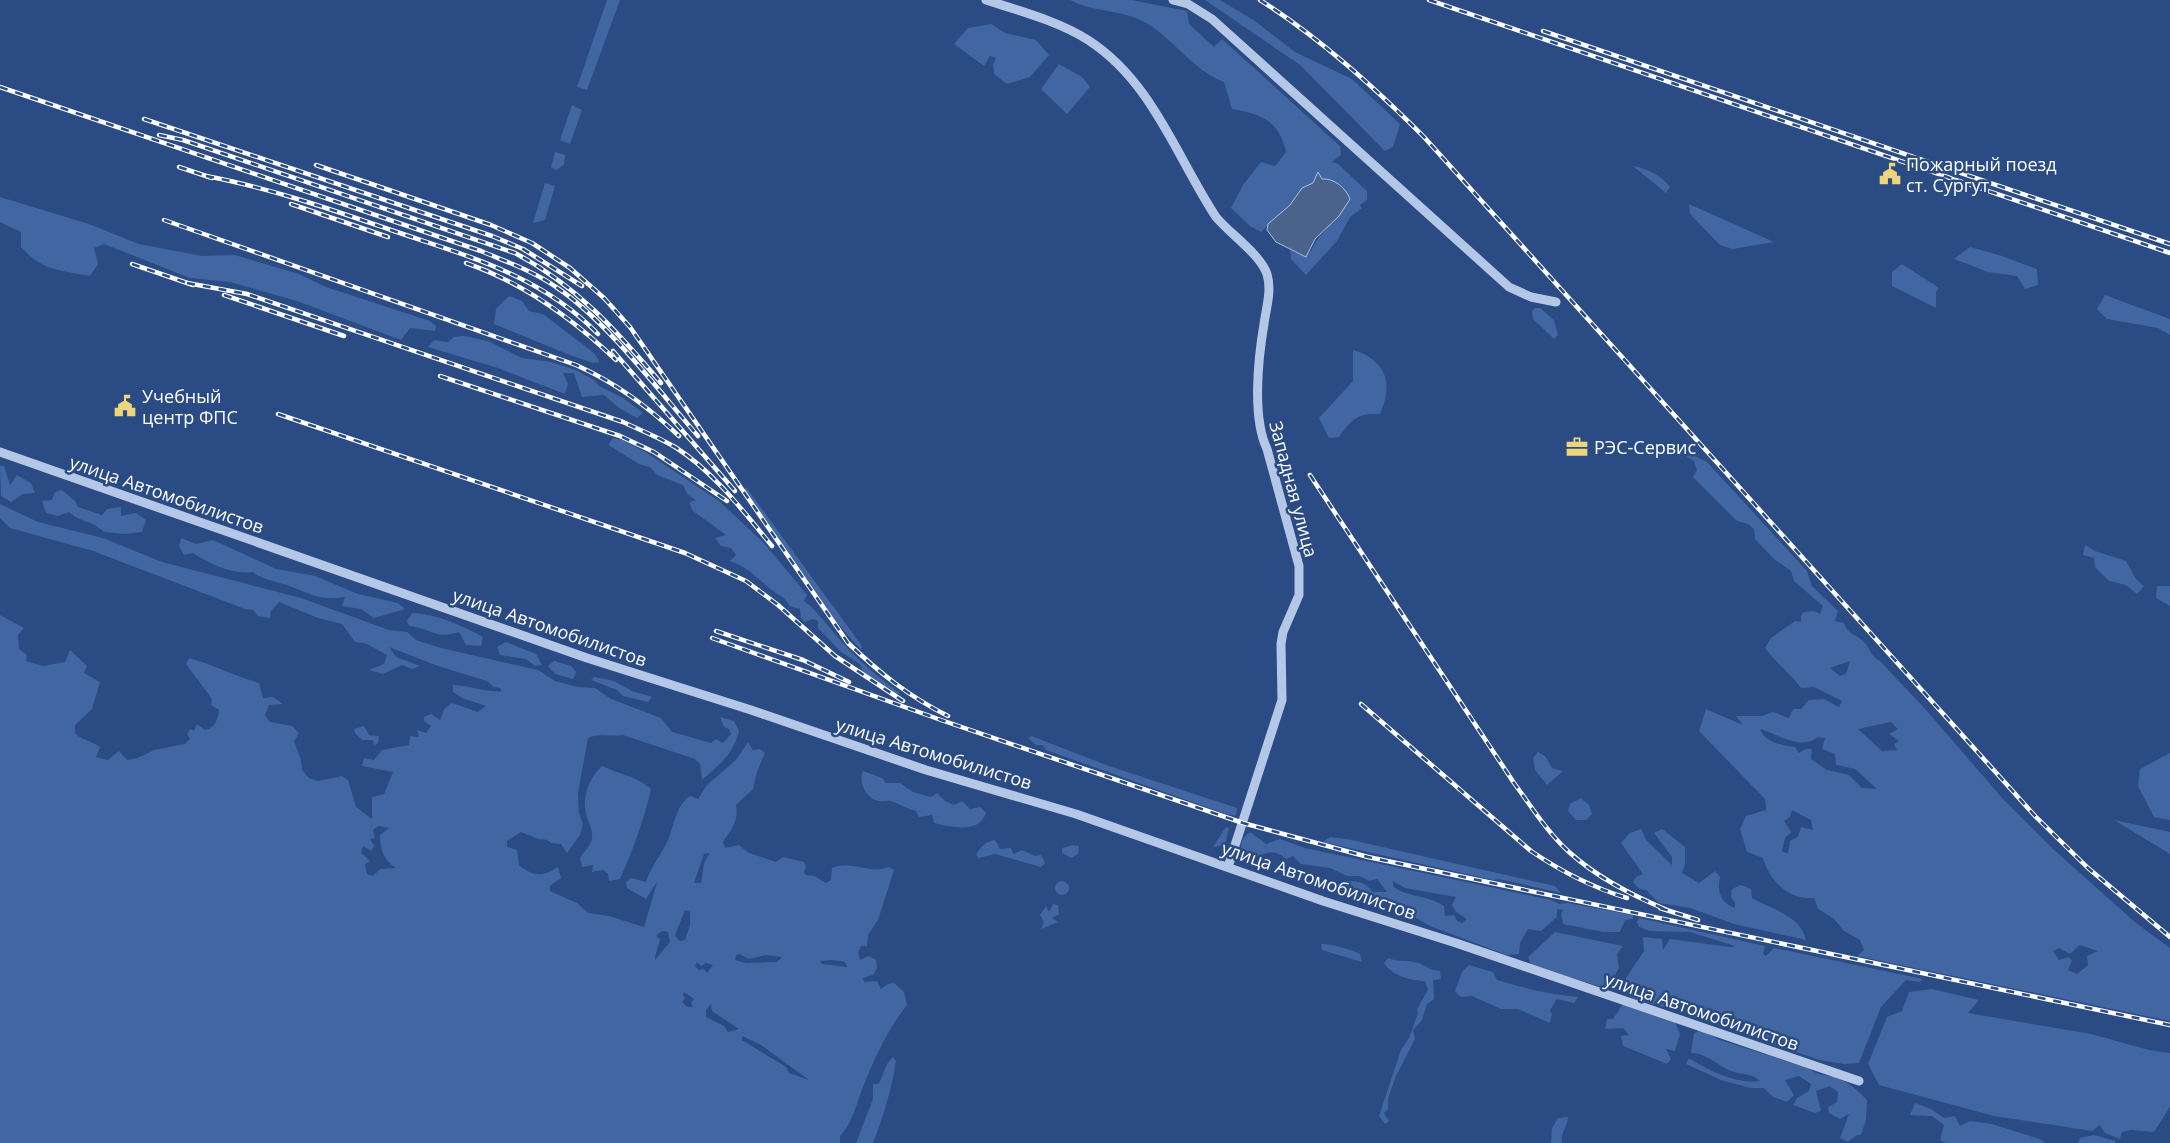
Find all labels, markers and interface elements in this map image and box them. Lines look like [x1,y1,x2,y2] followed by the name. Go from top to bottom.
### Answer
[1906,152,2057,197] place label: Пожарный поезд ст. Сургут
[1877,161,1903,187] public building icon: Пожарный поезд ст. Сургут
[142,384,238,429] place label: Учебный центр ФПС
[112,393,138,419] public building icon: Учебный центр ФПС
[1264,418,1324,560] street label: Западная улица
[1564,434,1590,460] office icon: РЭС-Сервис
[1594,435,1697,459] place label: РЭС-Сервис
[67,449,267,539] street label: улица Автомобилистов
[450,582,650,672] street label: улица Автомобилистов
[833,712,1035,794] street label: улица Автомобилистов
[1219,835,1419,925] street label: улица Автомобилистов
[1602,966,1802,1056] street label: улица Автомобилистов

